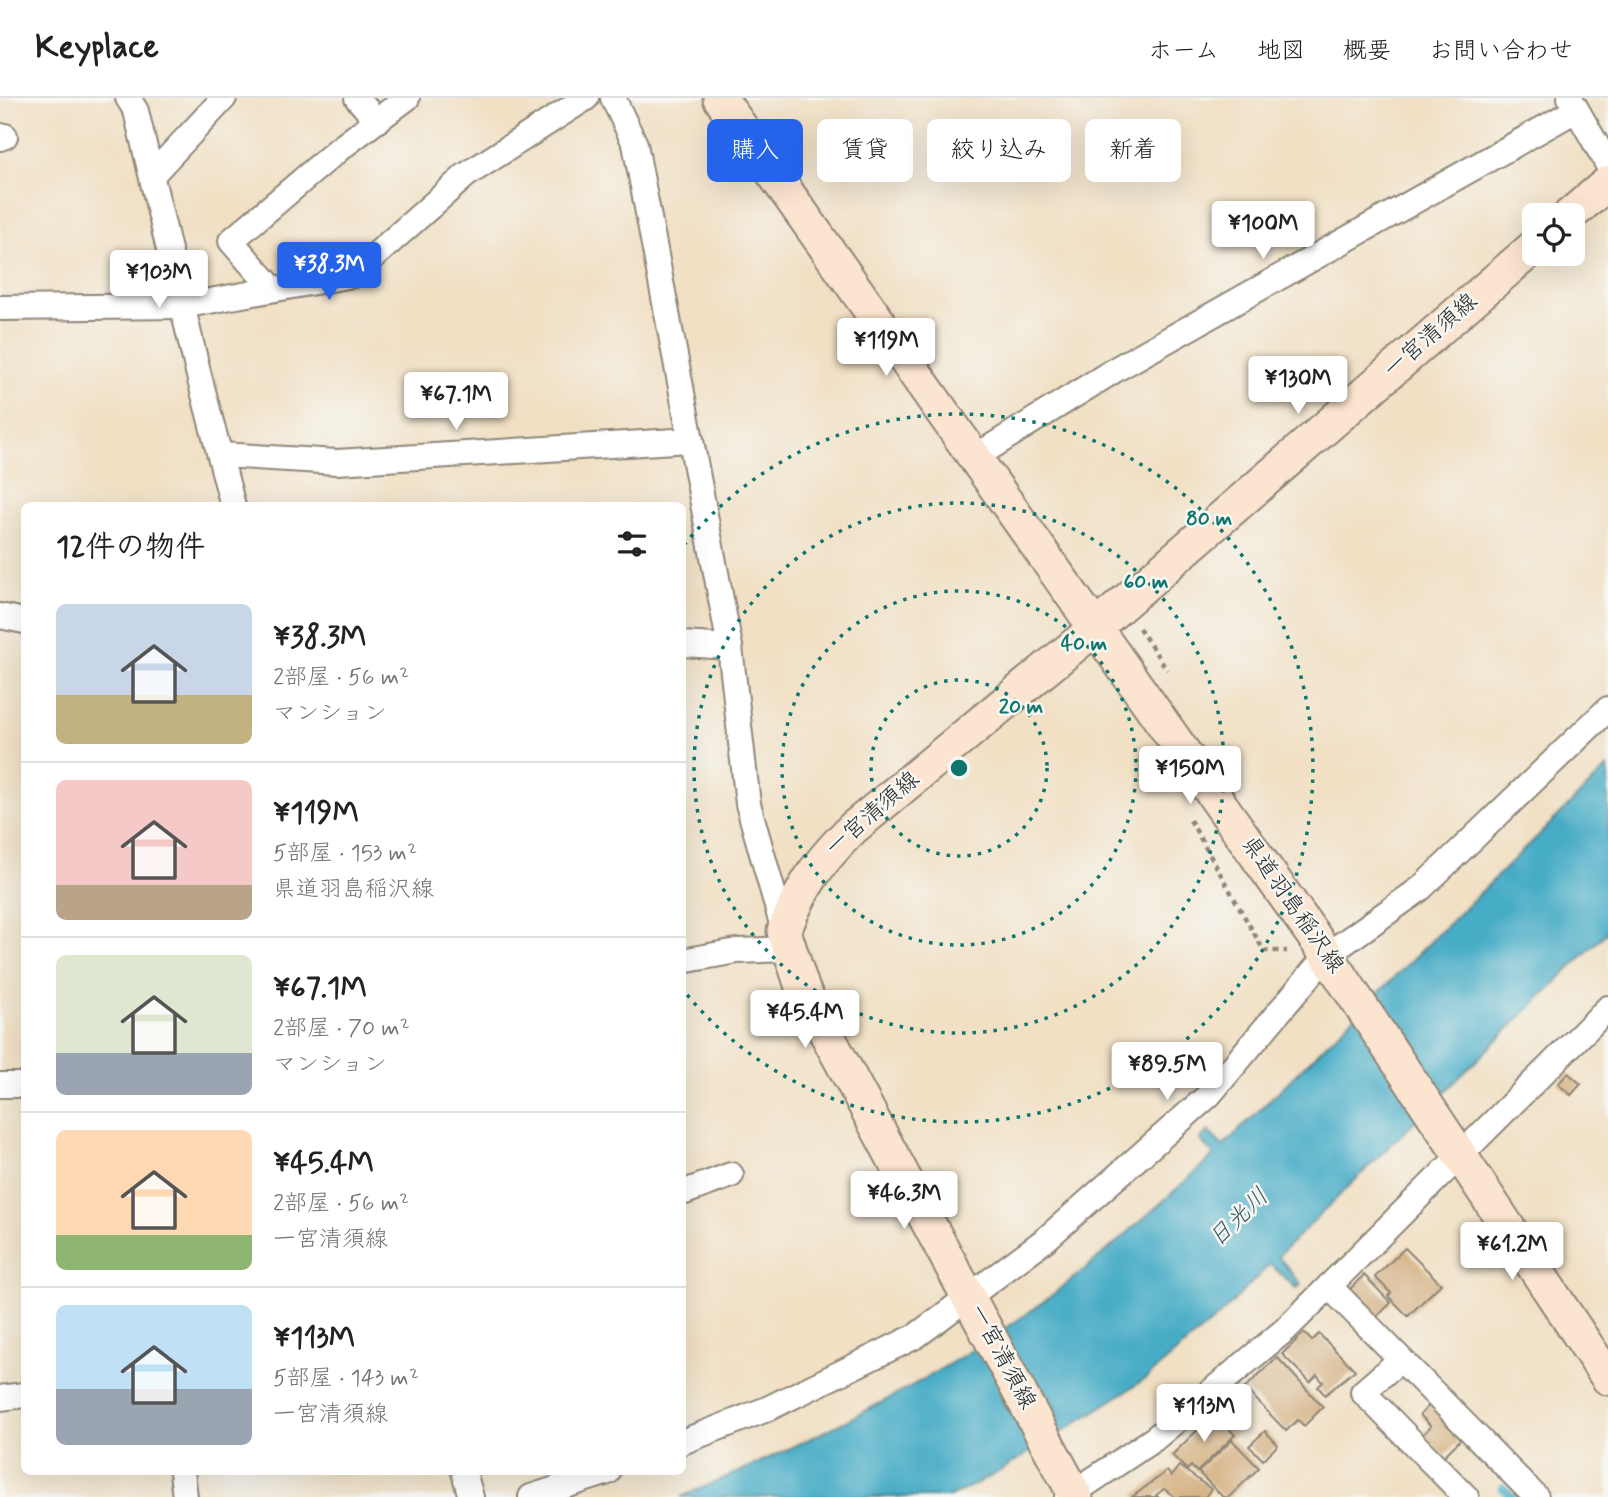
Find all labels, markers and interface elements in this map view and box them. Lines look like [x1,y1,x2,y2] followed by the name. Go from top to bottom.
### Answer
[35,26,159,70] text: Keyplace
[1148,36,1219,67] text: ホーム
[1257,36,1305,67] text: 地図
[1343,36,1391,67] text: 概要
[1429,36,1573,67] text: お問い合わせ
[707,119,803,182] chip: 購入
[817,119,913,182] chip: 賃貸
[927,119,1071,182] chip: 絞り込み
[1085,119,1181,182] chip: 新着
[1214,202,1312,261] pin: ¥100M
[1522,203,1585,266] map controls
[1522,203,1585,266] button: locate
[1228,209,1298,239] text: ¥100M
[272,242,386,302] pin: ¥38.3M
[110,250,208,310] pin: ¥103M
[293,250,365,280] text: ¥38.3M
[126,258,192,288] text: ¥103M
[1378,287,1484,385] street label: 一宮清須線
[837,318,935,378] pin: ¥119M
[853,326,919,356] text: ¥119M
[1249,356,1347,416] pin: ¥130M
[1264,364,1332,394] text: ¥130M
[399,372,513,432] pin: ¥67.1M
[420,380,492,410] text: ¥67.1M
[1186,505,1232,533] text: 80 m
[613,525,651,563] icon: filters
[56,528,205,567] text: 12件の物件
[1123,568,1169,596] text: 60 m
[273,618,366,657] text: ¥38.3M
[1061,630,1108,658] text: 40 m
[112,632,196,716] icon: home
[273,663,409,693] text: 2部屋 · 56 m²
[999,693,1044,721] text: 20 m
[273,699,387,729] text: マンション
[1141,746,1239,806] pin: ¥150M
[1155,754,1225,784] text: ¥150M
[947,756,971,780] centre of rings
[820,765,926,863] street label: 一宮清須線
[273,794,359,833] text: ¥119M
[112,808,196,892] icon: home
[1234,830,1350,980] street label: 県道羽島稲沢線
[273,839,417,869] text: 5部屋 · 153 m²
[273,875,434,905] text: 県道羽島稲沢線
[273,969,367,1008] text: ¥67.1M
[112,983,196,1067] icon: home
[748,990,862,1050] pin: ¥45.4M
[766,998,844,1028] text: ¥45.4M
[273,1014,410,1044] text: 2部屋 · 70 m²
[1110,1042,1224,1102] pin: ¥89.5M
[273,1050,387,1080] text: マンション
[1128,1050,1206,1080] text: ¥89.5M
[273,1144,374,1183] text: ¥45.4M
[112,1158,196,1242] icon: home
[847,1172,961,1231] pin: ¥46.3M
[867,1179,941,1209] text: ¥46.3M
[1202,1182,1276,1254] water label: 日光川
[273,1189,409,1219] text: 2部屋 · 56 m²
[1455,1222,1569,1282] pin: ¥61.2M
[273,1225,388,1255] text: 一宮清須線
[1476,1230,1548,1260] text: ¥61.2M
[962,1299,1042,1415] street label: 一宮清須線
[273,1319,355,1358] text: ¥113M
[112,1333,196,1417] icon: home
[273,1364,419,1394] text: 5部屋 · 143 m²
[1155,1384,1253,1444] pin: ¥113M
[1173,1392,1236,1422] text: ¥113M
[273,1400,388,1430] text: 一宮清須線

